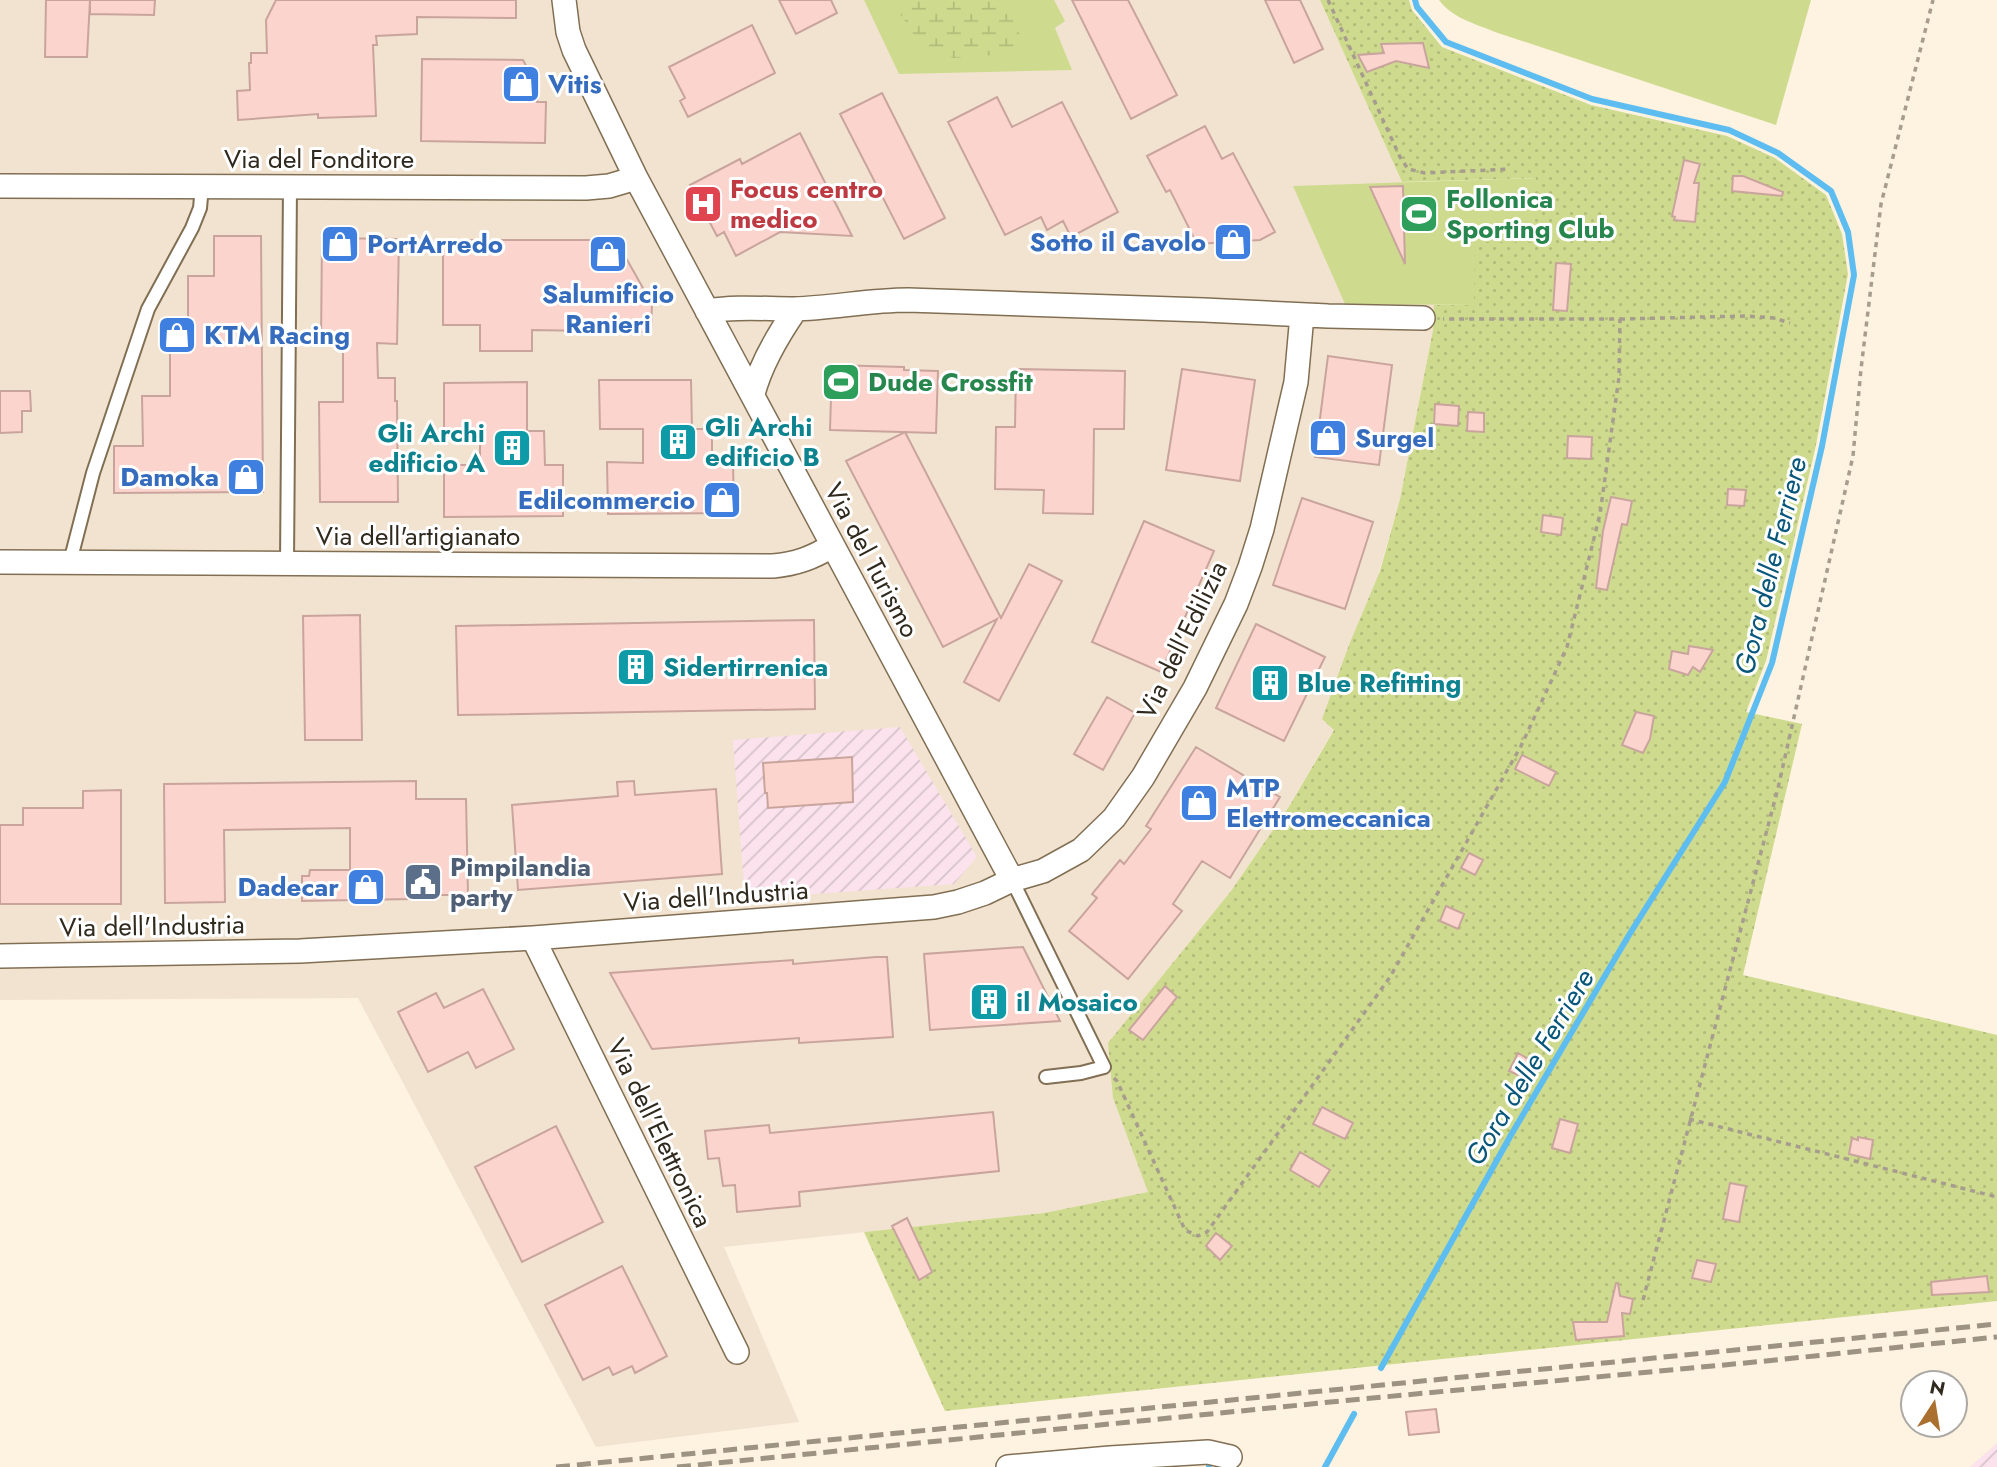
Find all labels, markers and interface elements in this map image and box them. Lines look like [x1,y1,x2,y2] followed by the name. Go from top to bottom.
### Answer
[500,63,542,105] shop icon: Vitis
[547,65,602,103] place label: Vitis
[224,140,414,178] street label: Via del Fonditore
[730,170,883,238] place label: Focus centro medico
[1446,180,1615,248] place label: Follonica Sporting Club
[682,183,724,225] hospital icon: Focus centro medico
[1398,193,1440,235] sports icon: Follonica Sporting Club
[1212,221,1254,263] shop icon: Sotto il Cavolo
[319,223,361,265] shop icon: PortArredo
[1030,223,1206,261] place label: Sotto il Cavolo
[367,225,503,263] place label: PortArredo
[587,233,629,275] shop icon: Salumificio Ranieri
[542,275,674,343] place label: Salumificio Ranieri
[156,314,198,356] shop icon: KTM Racing
[204,316,350,354] place label: KTM Racing
[820,361,862,403] sports icon: Dude Crossfit
[868,363,1033,401] place label: Dude Crossfit
[705,408,820,476] place label: Gli Archi edificio B
[368,414,486,482] place label: Gli Archi edificio A
[1307,417,1349,459] shop icon: Surgel
[1355,419,1434,457] place label: Surgel
[657,421,699,463] building icon: Gli Archi edificio B
[491,427,533,469] building icon: Gli Archi edificio A
[1724,453,1817,679] water label: Gora delle Ferriere
[225,456,267,498] shop icon: Damoka
[120,458,219,496] place label: Damoka
[815,476,929,644] street label: Via del Turismo
[701,479,743,521] shop icon: Edilcommercio
[518,481,695,519] place label: Edilcommercio
[316,517,520,555] street label: Via dell'artigianato
[1127,555,1237,725] street label: Via dell'Edilizia
[615,646,657,688] building icon: Sidertirrenica
[663,648,828,686] place label: Sidertirrenica
[1249,662,1291,704] building icon: Blue Refitting
[1297,664,1461,702] place label: Blue Refitting
[1226,769,1431,837] place label: MTP Elettromeccanica
[1178,782,1220,824] shop icon: MTP Elettromeccanica
[450,848,591,916] place label: Pimpilandia party
[402,861,444,903] public building icon: Pimpilandia party
[345,866,387,908] shop icon: Dadecar
[237,868,339,906] place label: Dadecar
[622,871,810,921] street label: Via dell'Industria
[59,905,245,947] street label: Via dell'Industria
[1454,961,1604,1173] water label: Gora delle Ferriere
[968,981,1010,1023] building icon: il Mosaico
[1016,983,1138,1021] place label: il Mosaico
[598,1032,722,1234] street label: Via dell'Elettronica
[1899,1369,1969,1439] north arrow
[1927,1373,1948,1403] text: N

